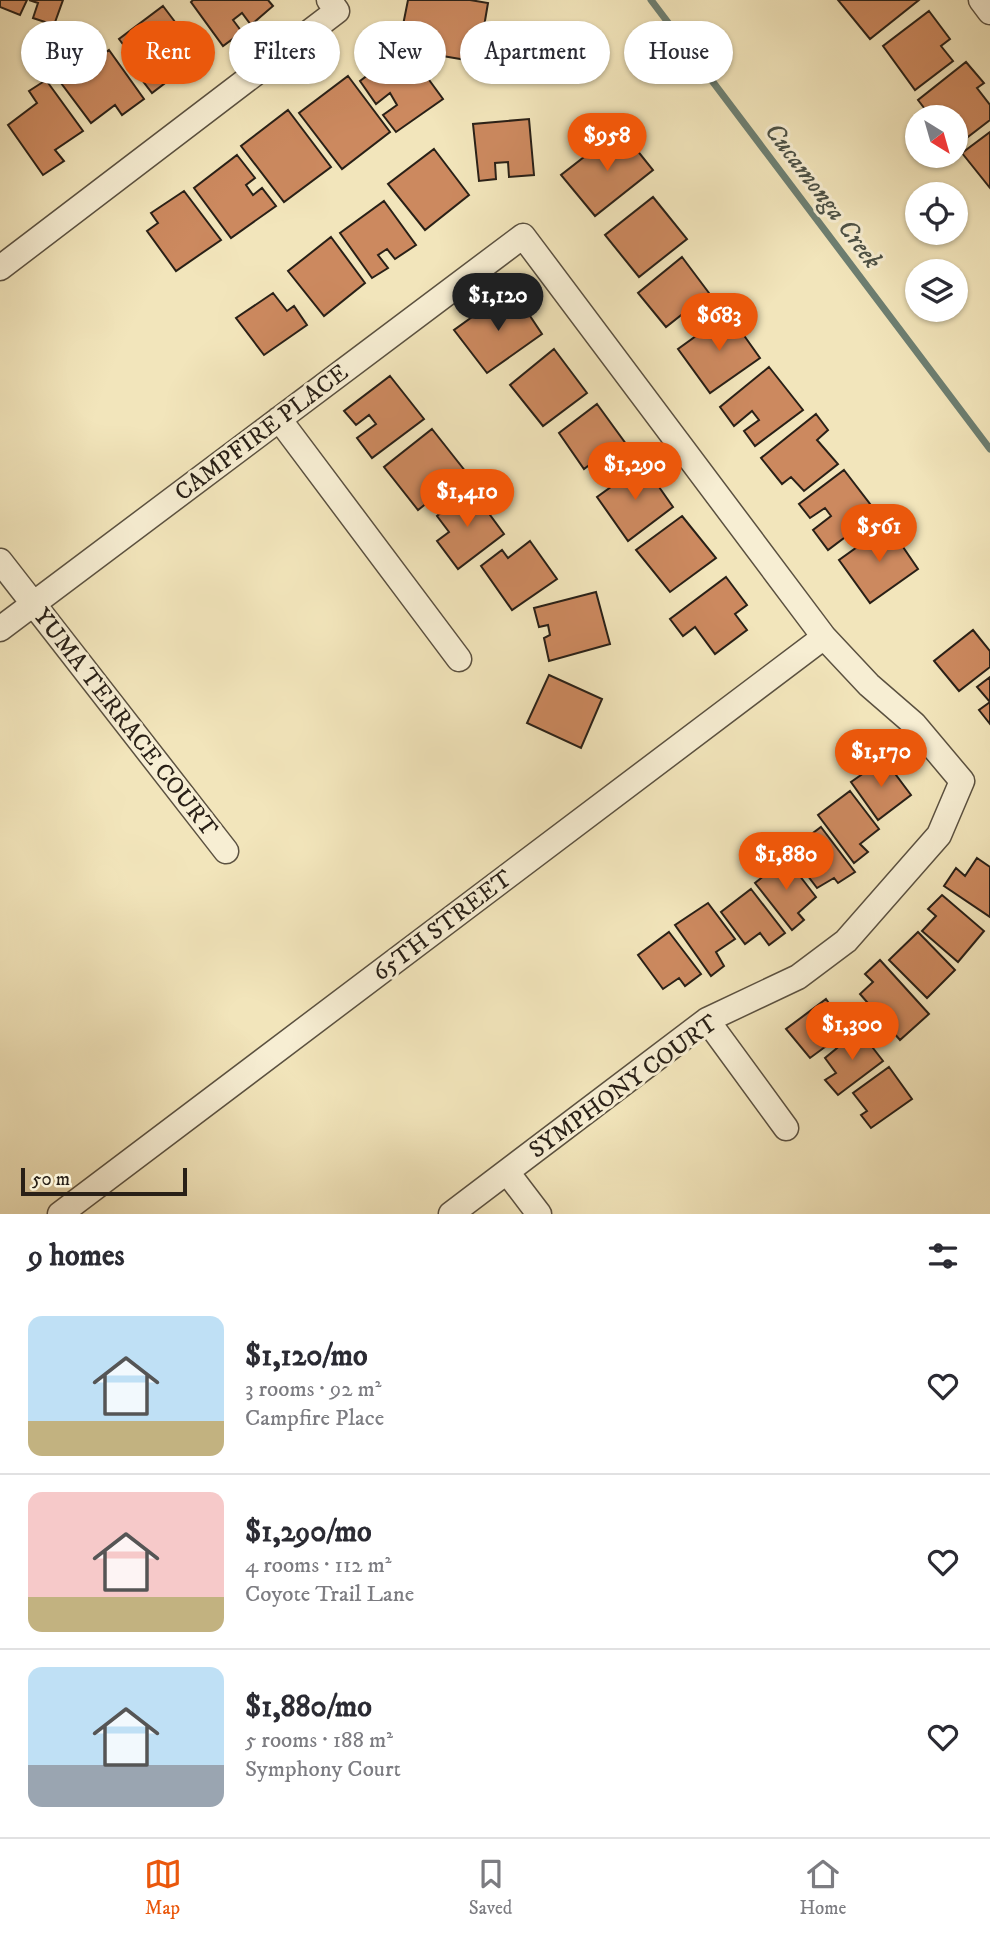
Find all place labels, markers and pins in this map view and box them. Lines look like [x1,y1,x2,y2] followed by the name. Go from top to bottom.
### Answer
[566,114,648,173] pin: $958
[441,274,555,333] pin: $1,120
[678,294,760,353] pin: $683
[578,442,692,502] pin: $1,290
[410,470,524,529] pin: $1,410
[838,504,920,564] pin: $561
[824,730,938,789] pin: $1,170
[729,832,843,892] pin: $1,880
[795,1002,909,1062] pin: $1,300

